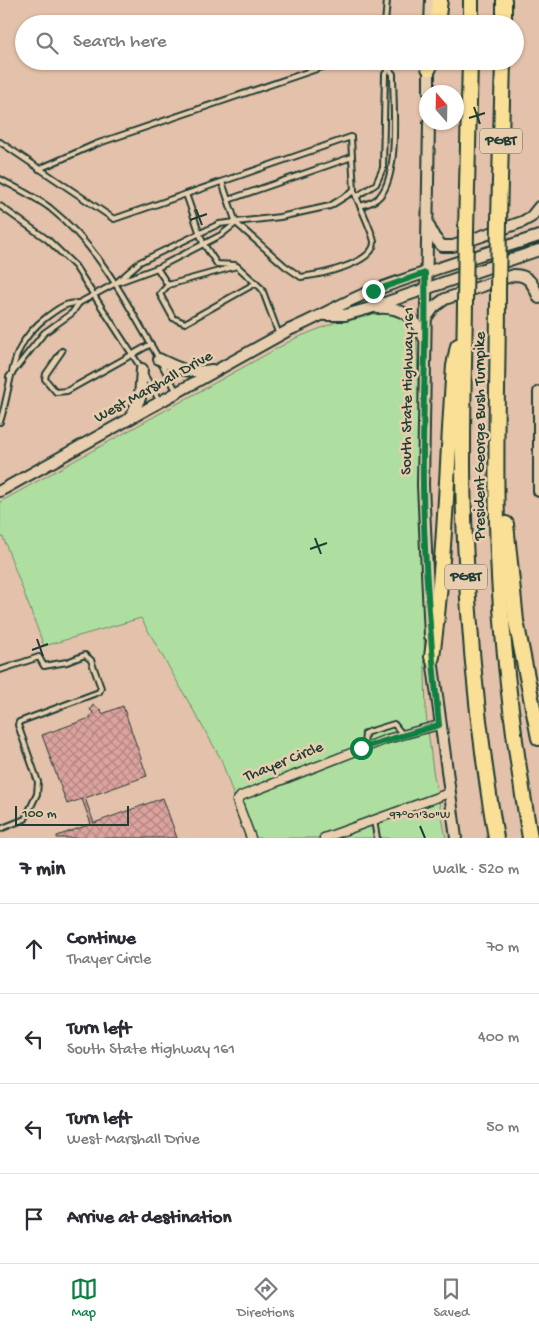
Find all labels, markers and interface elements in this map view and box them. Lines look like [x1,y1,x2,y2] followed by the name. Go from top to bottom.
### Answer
[15,15,524,70] search box
[33,29,61,57] icon: search
[73,31,167,54] text: Search here
[419,85,464,130] north arrow
[480,128,522,154] road number: PGBT
[362,280,385,303] route end
[398,307,420,475] street label: South State Highway 161
[472,331,491,541] street label: President George Bush Turnpike
[91,347,217,428] street label: West Marshall Drive
[445,564,487,590] road number: PGBT
[350,737,373,760] route start
[240,738,327,788] street label: Thayer Circle
[15,803,129,826] scale bar
[22,806,57,823] text: 100 m
[389,809,450,823] text: 97°01'30"W
[20,858,65,883] text: 7 min
[433,861,519,880] text: Walk · 520 m
[67,928,136,951] text: Continue
[20,935,48,963] icon: ahead
[486,939,519,958] text: 70 m
[67,951,151,970] text: Thayer Circle
[67,1018,131,1041] text: Turn left
[20,1025,48,1053] icon: left
[478,1029,519,1048] text: 400 m
[67,1041,235,1060] text: South State Highway 161
[67,1108,131,1131] text: Turn left
[20,1115,48,1143] icon: left
[486,1119,519,1138] text: 50 m
[67,1131,200,1150] text: West Marshall Drive
[20,1205,48,1233] icon: arrive
[67,1207,231,1230] text: Arrive at destination
[70,1275,98,1322] tab: Map
[237,1275,294,1322] tab: Directions
[433,1275,469,1322] tab: Saved

